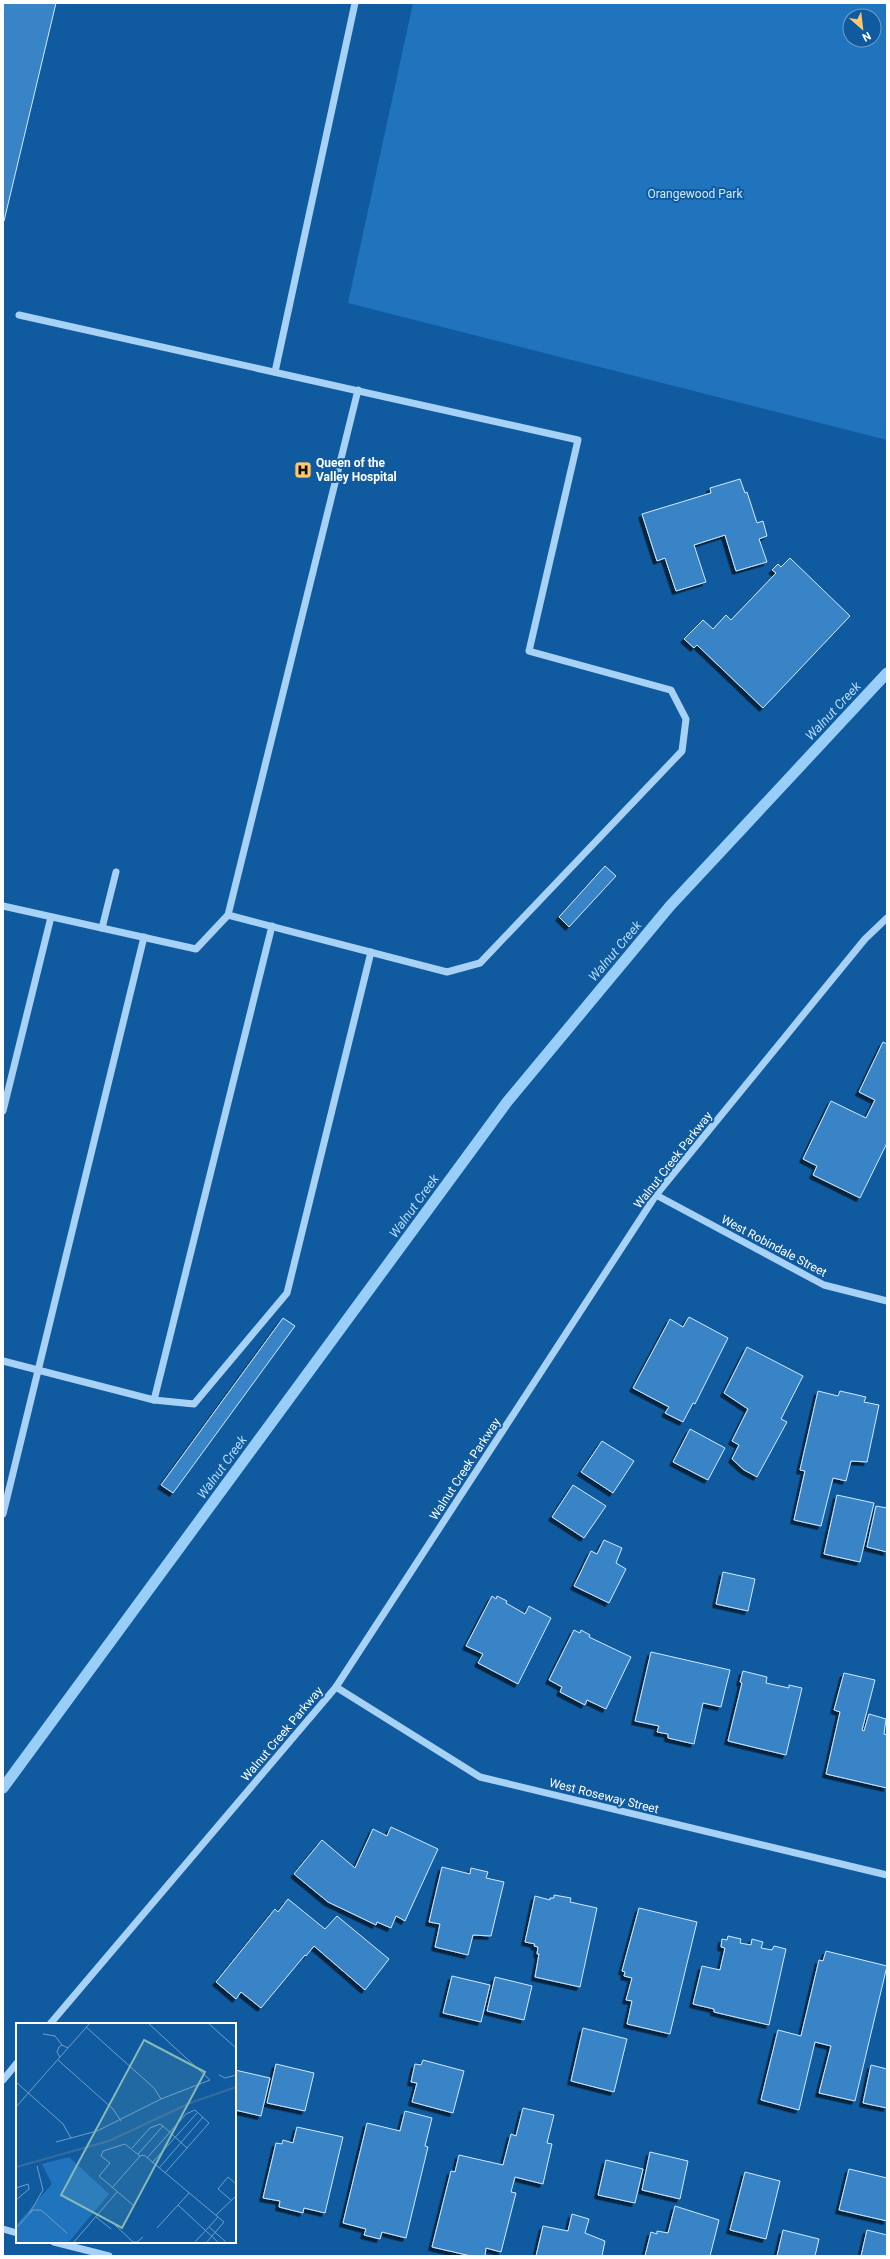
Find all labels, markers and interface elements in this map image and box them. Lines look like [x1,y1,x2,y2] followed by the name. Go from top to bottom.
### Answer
[842,8,882,48] north arrow
[860,29,873,44] text: N
[648,187,743,201] park label: Orangewood Park
[316,456,397,484] place label: Queen of the Valley Hospital
[293,460,313,480] hospital icon: Queen of the Valley Hospital
[802,678,864,743] water label: Walnut Creek
[585,917,645,984] water label: Walnut Creek
[631,1109,715,1211] street label: Walnut Creek Parkway
[386,1171,442,1240] water label: Walnut Creek
[719,1212,829,1280] street label: West Robindale Street
[427,1415,503,1523] street label: Walnut Creek Parkway
[194,1432,250,1501] water label: Walnut Creek
[238,1684,326,1784] street label: Walnut Creek Parkway
[548,1776,660,1816] street label: West Roseway Street
[16,2023,236,2243] inset map

